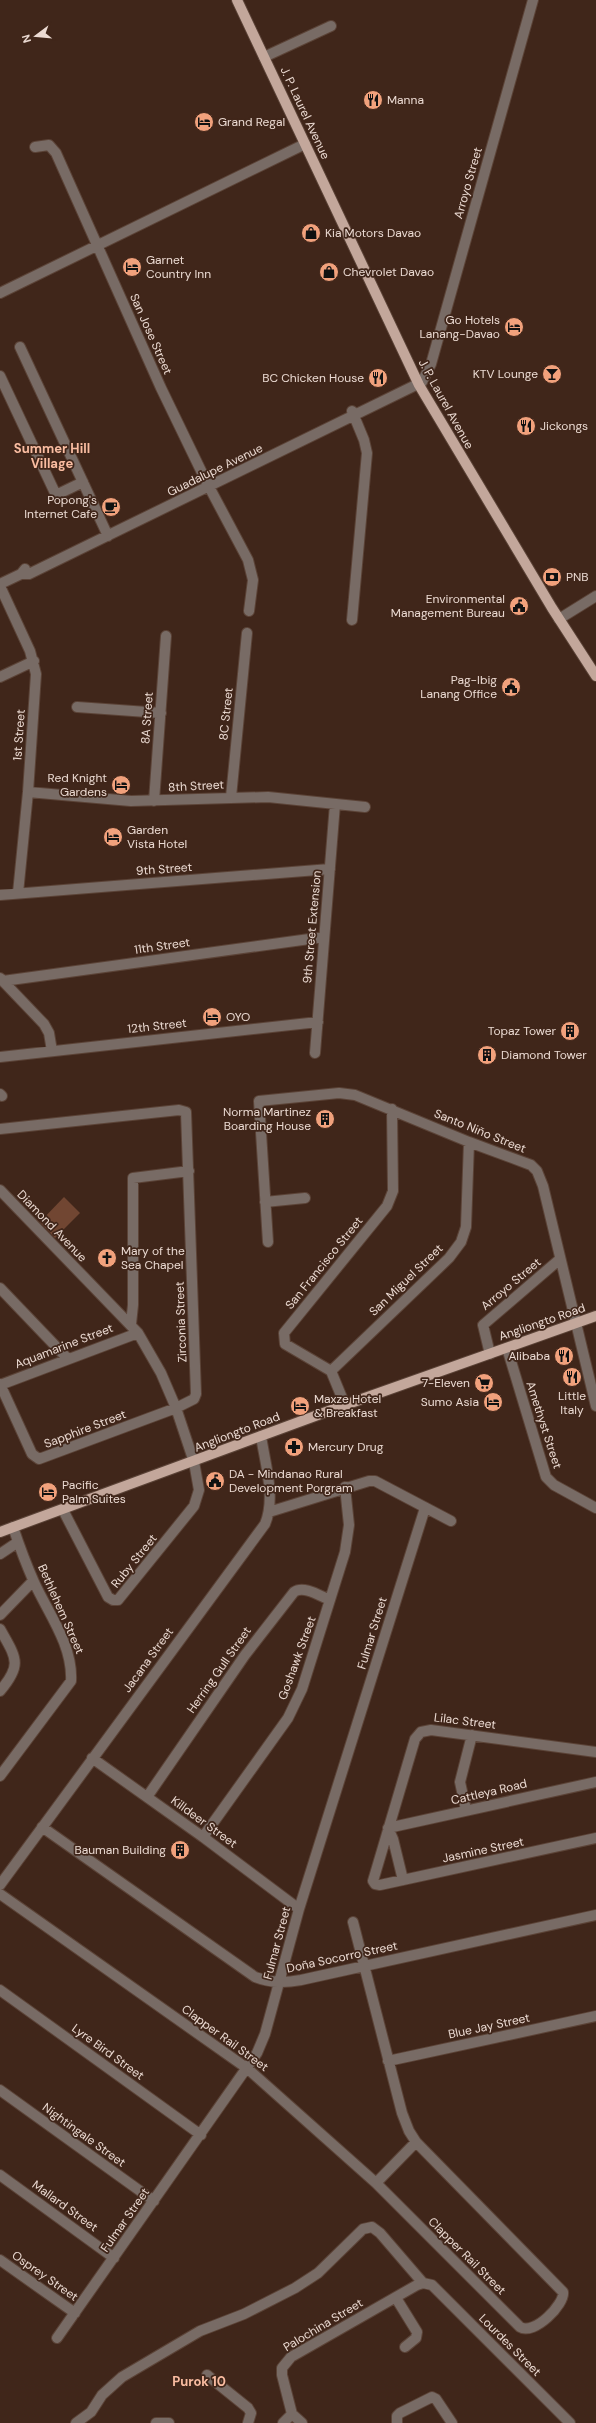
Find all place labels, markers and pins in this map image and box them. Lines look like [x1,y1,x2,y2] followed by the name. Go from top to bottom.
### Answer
[362,89,384,111] restaurant icon: Manna
[387,92,424,108] place label: Manna
[193,111,215,133] hotel icon: Grand Regal
[218,114,285,130] place label: Grand Regal
[300,222,322,244] shop icon: Kia Motors Davao
[325,225,421,241] place label: Kia Motors Davao
[146,252,211,282] place label: Garnet Country Inn
[121,256,143,278] hotel icon: Garnet Country Inn
[318,261,340,283] shop icon: Chevrolet Davao
[343,264,434,280] place label: Chevrolet Davao
[419,312,500,342] place label: Go Hotels Lanang-Davao
[503,316,525,338] hotel icon: Go Hotels Lanang-Davao
[541,363,563,385] bar icon: KTV Lounge
[473,366,538,382] place label: KTV Lounge
[367,367,389,389] restaurant icon: BC Chicken House
[262,370,364,386] place label: BC Chicken House
[515,415,537,437] restaurant icon: Jickongs
[540,418,588,434] place label: Jickongs
[24,492,97,522] place label: Popong's Internet Cafe
[100,496,122,518] cafe icon: Popong's Internet Cafe
[541,566,563,588] bank icon: PNB
[566,569,589,585] place label: PNB
[391,591,505,621] place label: Environmental Management Bureau
[508,595,530,617] public building icon: Environmental Management Bureau
[420,672,497,702] place label: Pag-Ibig Lanang Office
[500,676,522,698] public building icon: Pag-Ibig Lanang Office
[48,770,107,800] place label: Red Knight Gardens
[110,774,132,796] hotel icon: Red Knight Gardens
[127,822,187,852] place label: Garden Vista Hotel
[102,826,124,848] hotel icon: Garden Vista Hotel
[201,1006,223,1028] hotel icon: OYO
[226,1009,250,1025] place label: OYO
[559,1020,581,1042] building icon: Topaz Tower
[488,1023,557,1039] place label: Topaz Tower
[476,1044,498,1066] building icon: Diamond Tower
[501,1047,587,1063] place label: Diamond Tower
[223,1104,311,1134] place label: Norma Martinez Boarding House
[314,1108,336,1130] building icon: Norma Martinez Boarding House
[121,1243,185,1273] place label: Mary of the Sea Chapel
[96,1247,118,1269] church icon: Mary of the Sea Chapel
[553,1345,575,1367] restaurant icon: Alibaba
[508,1348,550,1364] place label: Alibaba
[561,1366,583,1388] restaurant icon: Little Italy
[473,1372,495,1394] supermarket icon: 7-Eleven
[422,1375,470,1391] place label: 7-Eleven
[558,1388,586,1418] place label: Little Italy
[314,1391,381,1421] place label: Maxze Hotel & Breakfast
[482,1391,504,1413] hotel icon: Sumo Asia
[421,1394,479,1410] place label: Sumo Asia
[289,1395,311,1417] hotel icon: Maxze Hotel & Breakfast
[283,1436,305,1458] pharmacy icon: Mercury Drug
[308,1439,384,1455] place label: Mercury Drug
[229,1466,353,1496] place label: DA - Mindanao Rural Development Porgram
[204,1470,226,1492] public building icon: DA - Mindanao Rural Development Porgram
[62,1477,126,1507] place label: Pacific Palm Suites
[37,1481,59,1503] hotel icon: Pacific Palm Suites
[169,1839,191,1861] building icon: Bauman Building
[74,1842,166,1858] place label: Bauman Building

